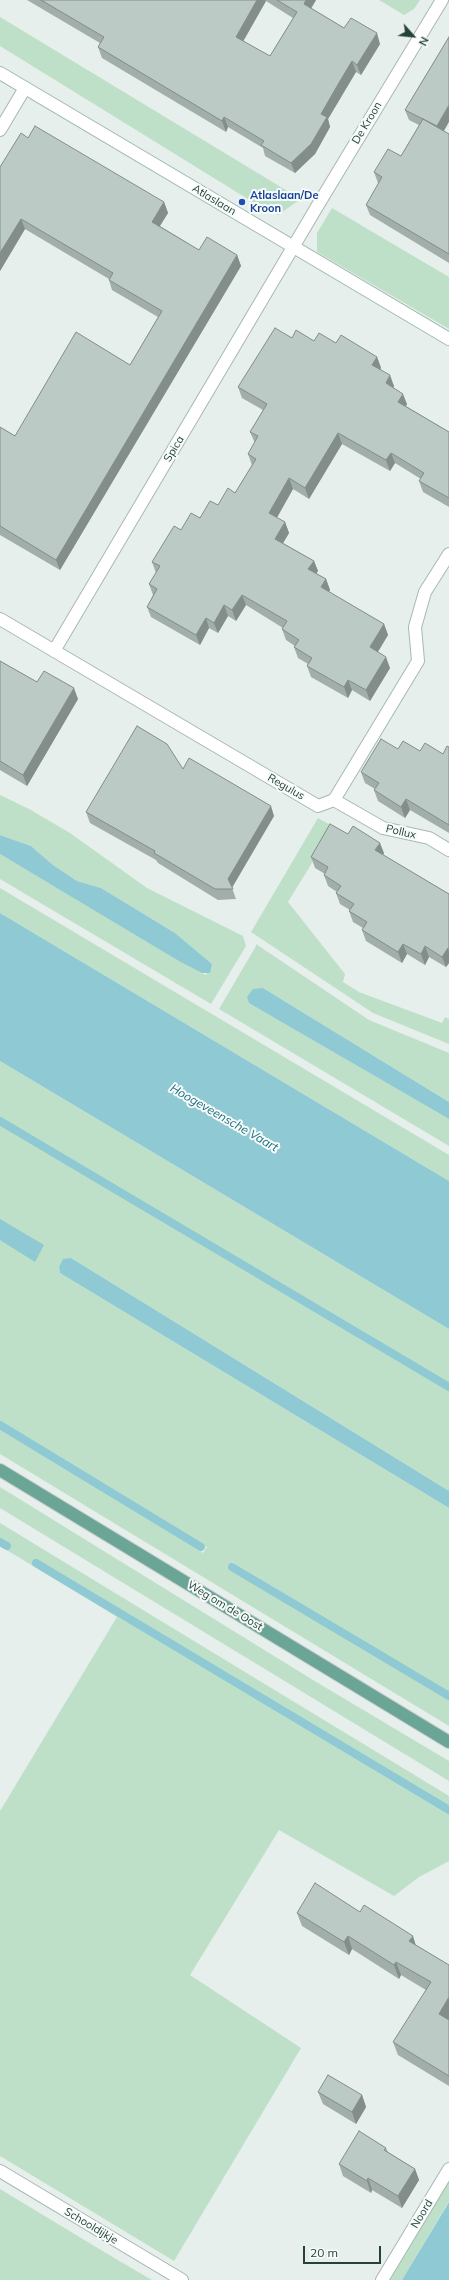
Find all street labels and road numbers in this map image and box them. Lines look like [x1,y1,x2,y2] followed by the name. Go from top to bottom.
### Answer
[349,99,385,147] street label: De Kroon
[190,182,238,218] street label: Atlaslaan
[161,434,187,464] street label: Spica
[265,771,307,803] street label: Regulus
[385,822,417,842] street label: Pollux
[185,1578,265,1634] street label: Weg om de Oost
[408,2197,436,2231] street label: Noord
[62,2205,120,2247] street label: Schooldijkje

